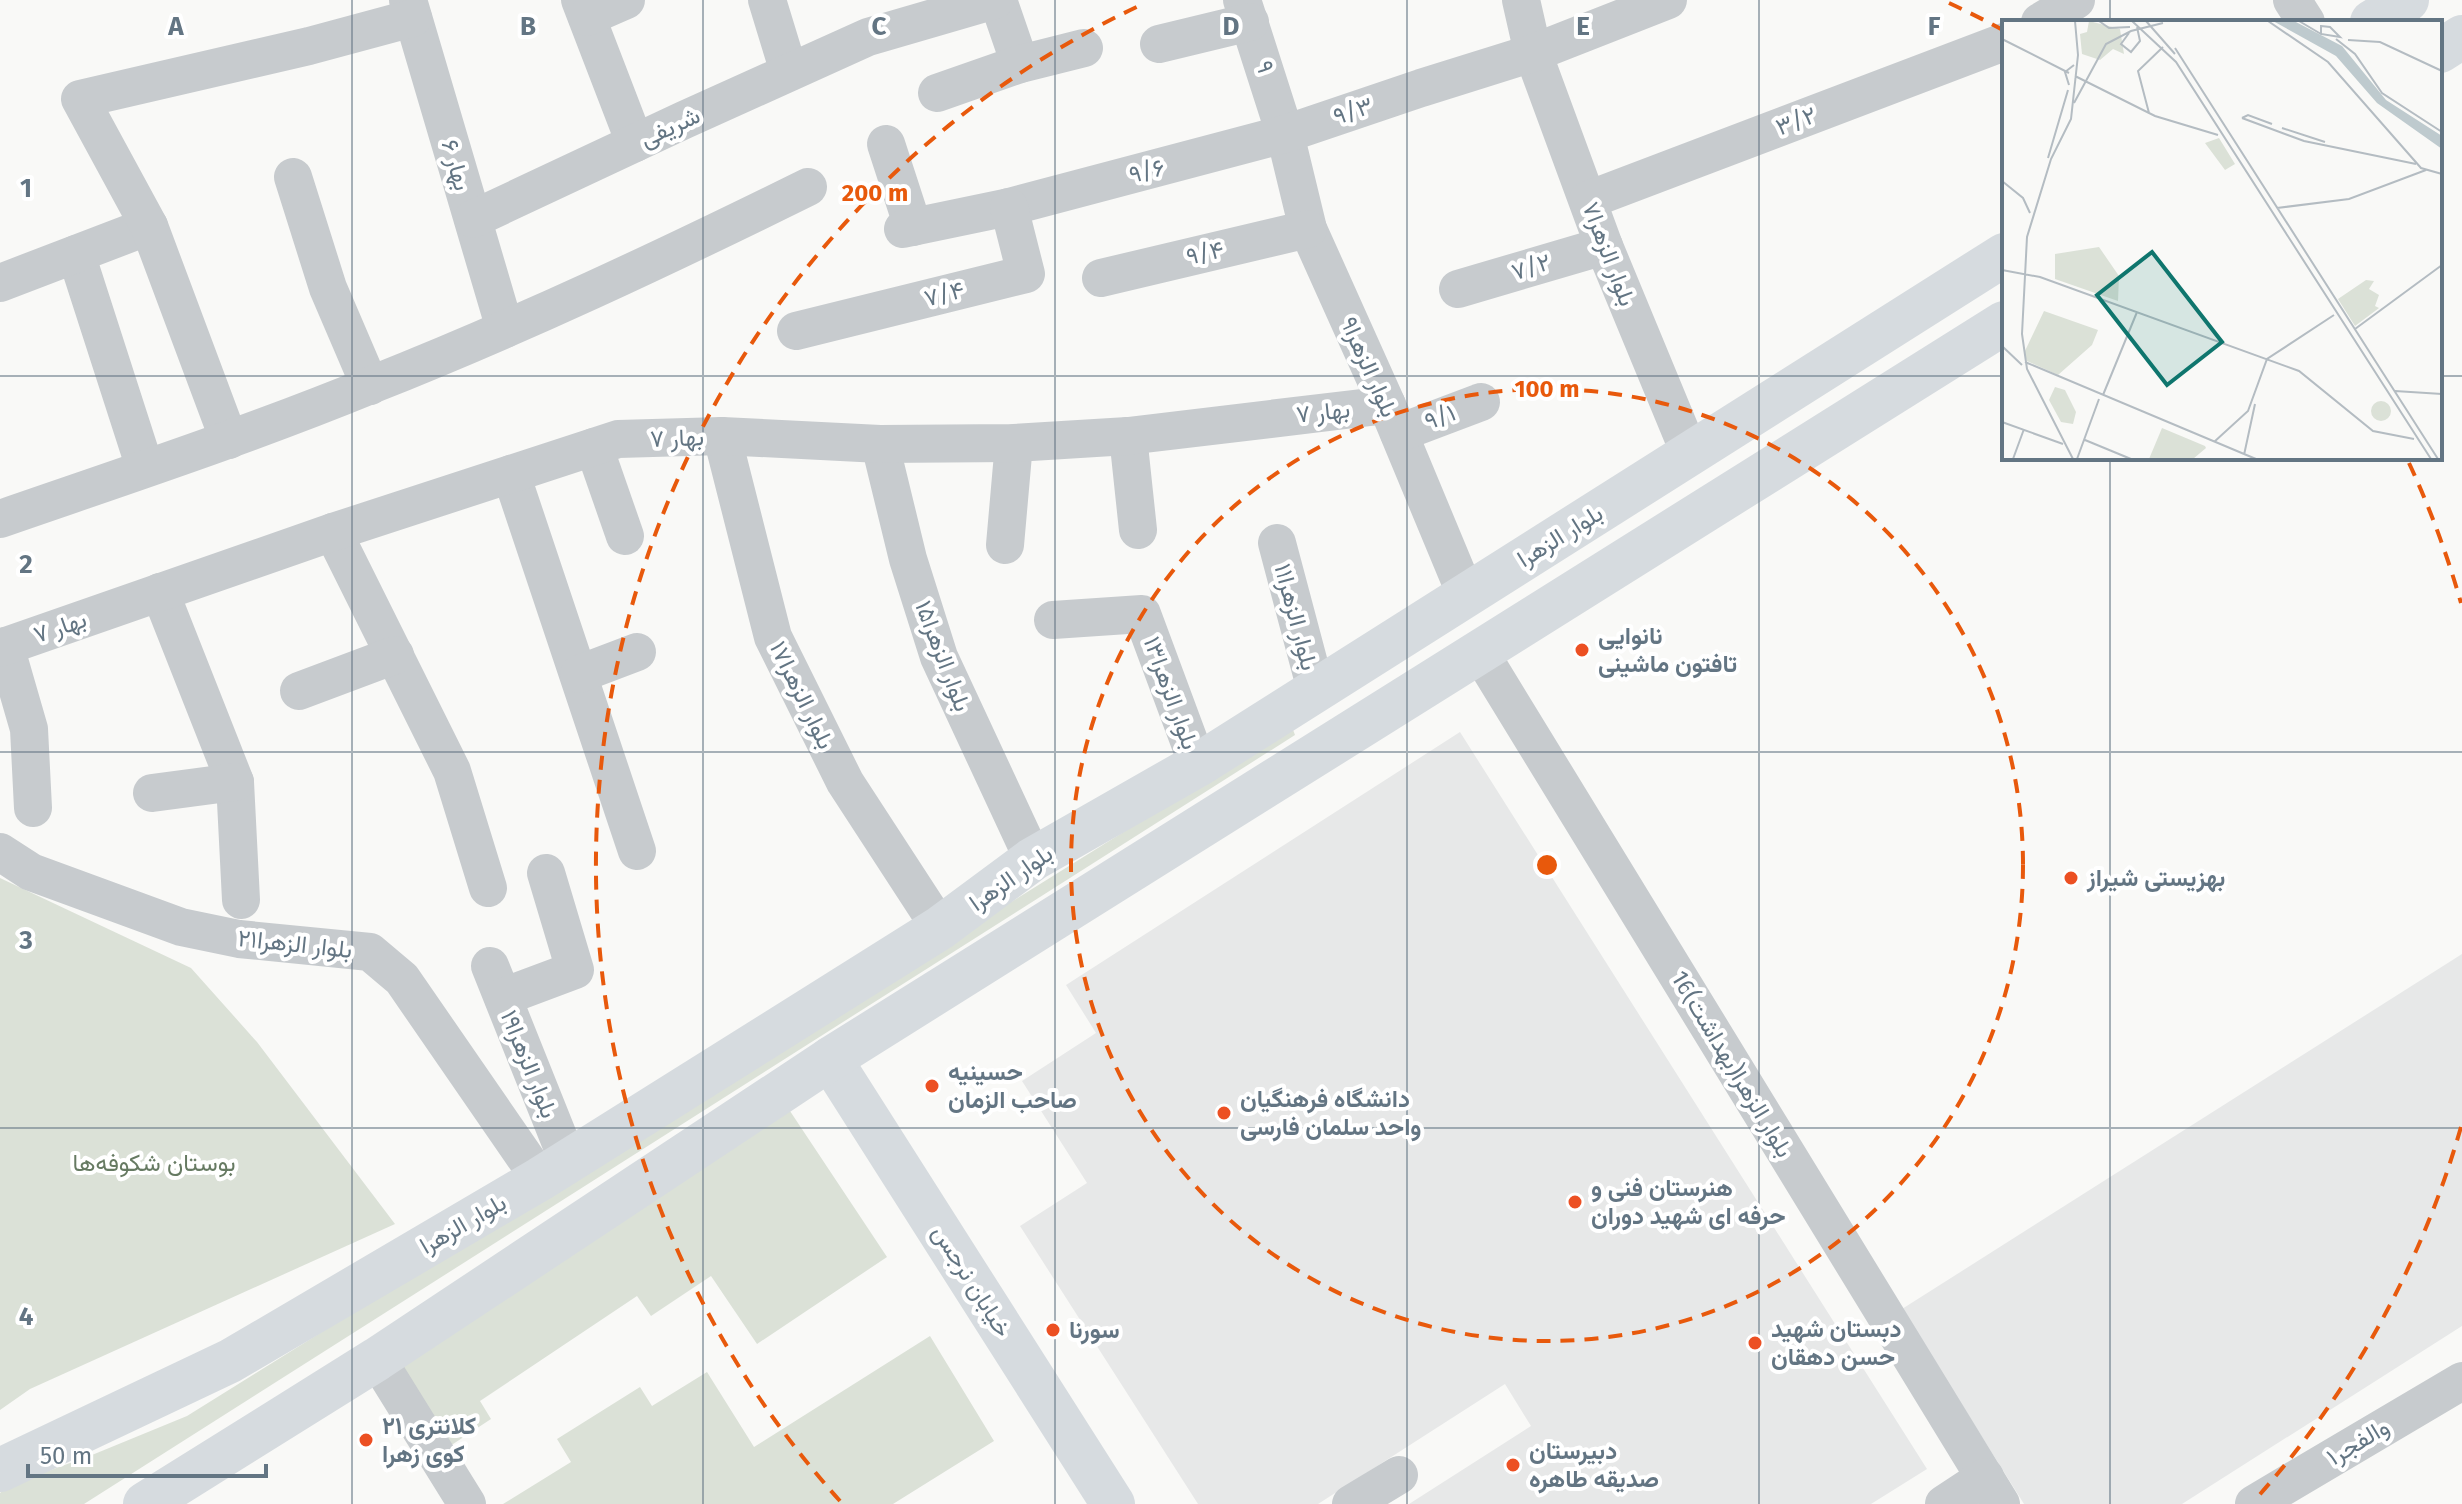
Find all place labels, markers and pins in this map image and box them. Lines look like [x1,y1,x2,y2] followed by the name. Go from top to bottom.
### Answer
[1598,622,1737,679] place label: نانوایی تافتون ماشینی
[1573,641,1591,659] marker: نانوایی تافتون ماشینی
[1533,851,1561,879] centre of rings
[2086,864,2225,893] place label: بهزیستی شیراز
[2062,869,2080,887] marker: بهزیستی شیراز
[948,1058,1077,1115] place label: حسینیه صاحب الزمان
[923,1077,941,1095] marker: حسینیه صاحب الزمان
[1240,1085,1422,1142] place label: دانشگاه فرهنگیان واحد سلمان فارسی
[1215,1104,1233,1122] marker: دانشگاه فرهنگیان واحد سلمان فارسی
[1591,1174,1786,1231] place label: هنرستان فنی و حرفه ای شهید دوران
[1566,1193,1584,1211] marker: هنرستان فنی و حرفه ای شهید دوران
[1771,1315,1902,1371] place label: دبستان شهید حسن دهقان
[1069,1316,1120,1345] place label: سورنا
[1044,1321,1062,1339] marker: سورنا
[1746,1334,1764,1352] marker: دبستان شهید حسن دهقان
[382,1412,476,1469] place label: کلانتری ۲۱ کوی زهرا
[357,1431,375,1449] marker: کلانتری ۲۱ کوی زهرا
[1529,1437,1659,1494] place label: دبیرستان صدیقه طاهره
[1504,1456,1522,1474] marker: دبیرستان صدیقه طاهره

